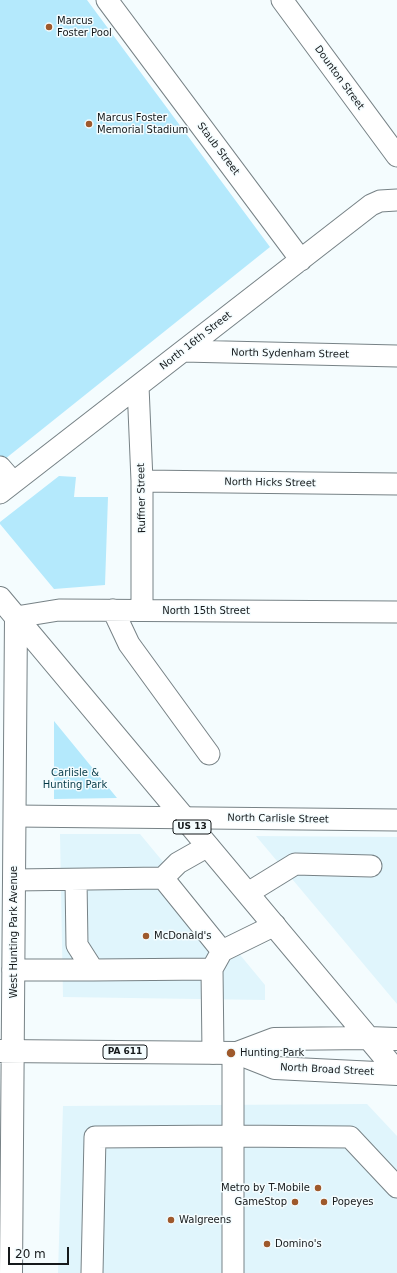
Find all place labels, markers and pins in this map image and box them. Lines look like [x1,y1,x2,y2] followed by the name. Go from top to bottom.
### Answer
[57,15,112,38] place label: Marcus Foster Pool
[44,22,54,32] marker: Marcus Foster Pool
[97,112,188,136] place label: Marcus Foster Memorial Stadium
[84,119,94,129] marker: Marcus Foster Memorial Stadium
[154,930,211,942] place label: McDonald's
[141,931,151,941] marker: McDonald's
[225,1047,237,1059] marker: Hunting Park
[240,1047,304,1059] place label: Hunting Park
[221,1182,310,1194] place label: Metro by T-Mobile
[313,1183,323,1193] marker: Metro by T-Mobile
[234,1196,287,1208] place label: GameStop
[332,1196,374,1208] place label: Popeyes
[290,1197,300,1207] marker: GameStop
[319,1197,329,1207] marker: Popeyes
[179,1214,231,1226] place label: Walgreens
[166,1215,176,1225] marker: Walgreens
[275,1238,322,1250] place label: Domino's
[262,1239,272,1249] marker: Domino's

